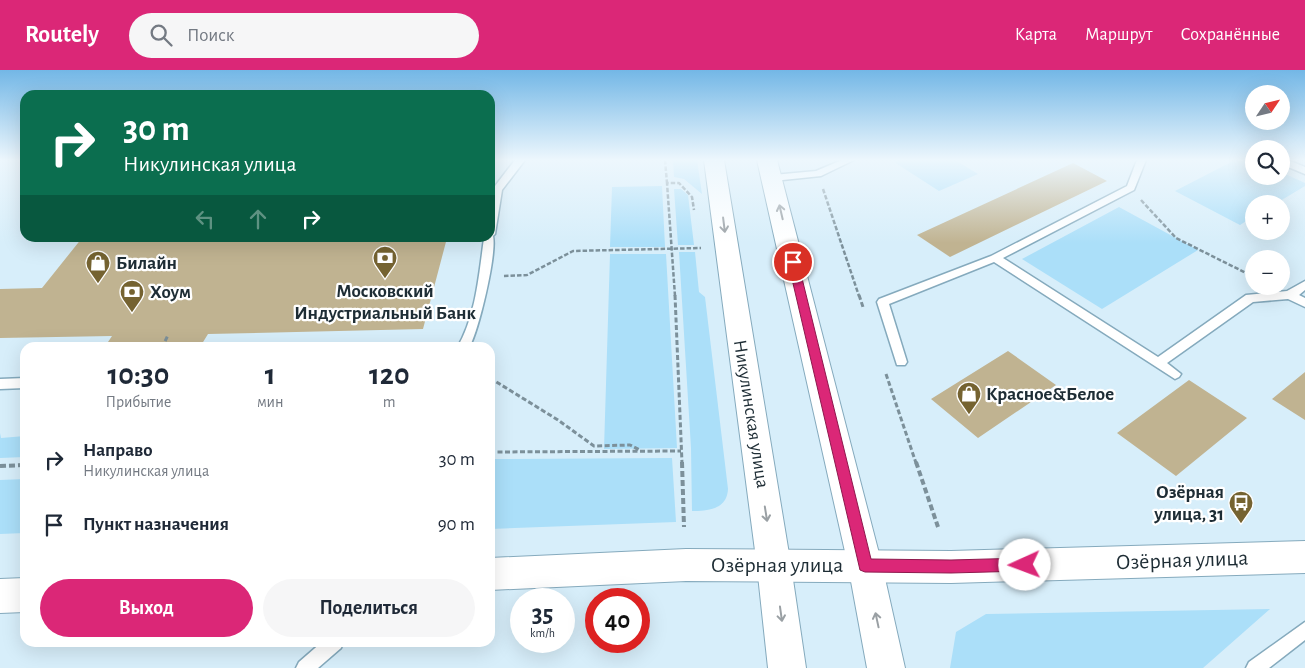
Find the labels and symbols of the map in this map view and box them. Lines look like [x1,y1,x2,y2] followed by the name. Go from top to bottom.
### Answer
[1245,85,1290,130] north arrow
[776,204,785,220] one-way arrow
[719,217,729,233] one-way arrow
[772,241,814,283] pin
[372,245,398,279] bank icon: Московский Индустриальный Банк
[85,250,111,284] shop icon: Билайн
[116,254,177,273] place label: Билайн
[119,279,145,313] bank icon: Хоум
[294,282,476,323] place label: Московский Индустриальный Банк
[150,283,191,302] place label: Хоум
[730,338,772,490] street label: Никулинская улица
[956,381,982,415] shop icon: Красное&Белое
[986,385,1114,404] place label: Красное&Белое
[1153,483,1224,524] place label: Озёрная улица, 31
[1228,490,1254,524] bus stop icon: Озёрная улица, 31
[762,505,772,521] one-way arrow
[998,538,1050,590] position arrow
[1115,547,1249,573] street label: Озёрная улица
[711,554,843,576] street label: Озёрная улица
[585,588,650,653] speed limit sign: 40
[776,606,786,622] one-way arrow
[871,613,881,629] one-way arrow

